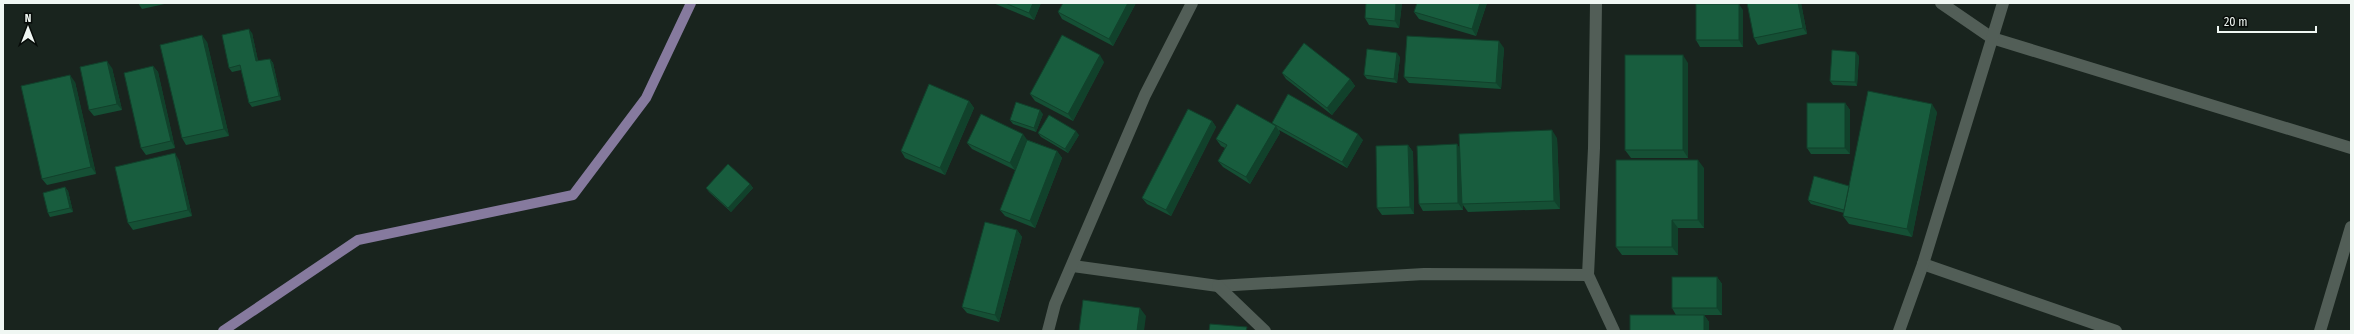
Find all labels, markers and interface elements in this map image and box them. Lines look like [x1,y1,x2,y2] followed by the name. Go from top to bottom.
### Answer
[8,8,48,48] north arrow
[2218,8,2316,34] scale bar
[25,12,31,25] text: N
[2224,15,2248,29] text: 20 m

